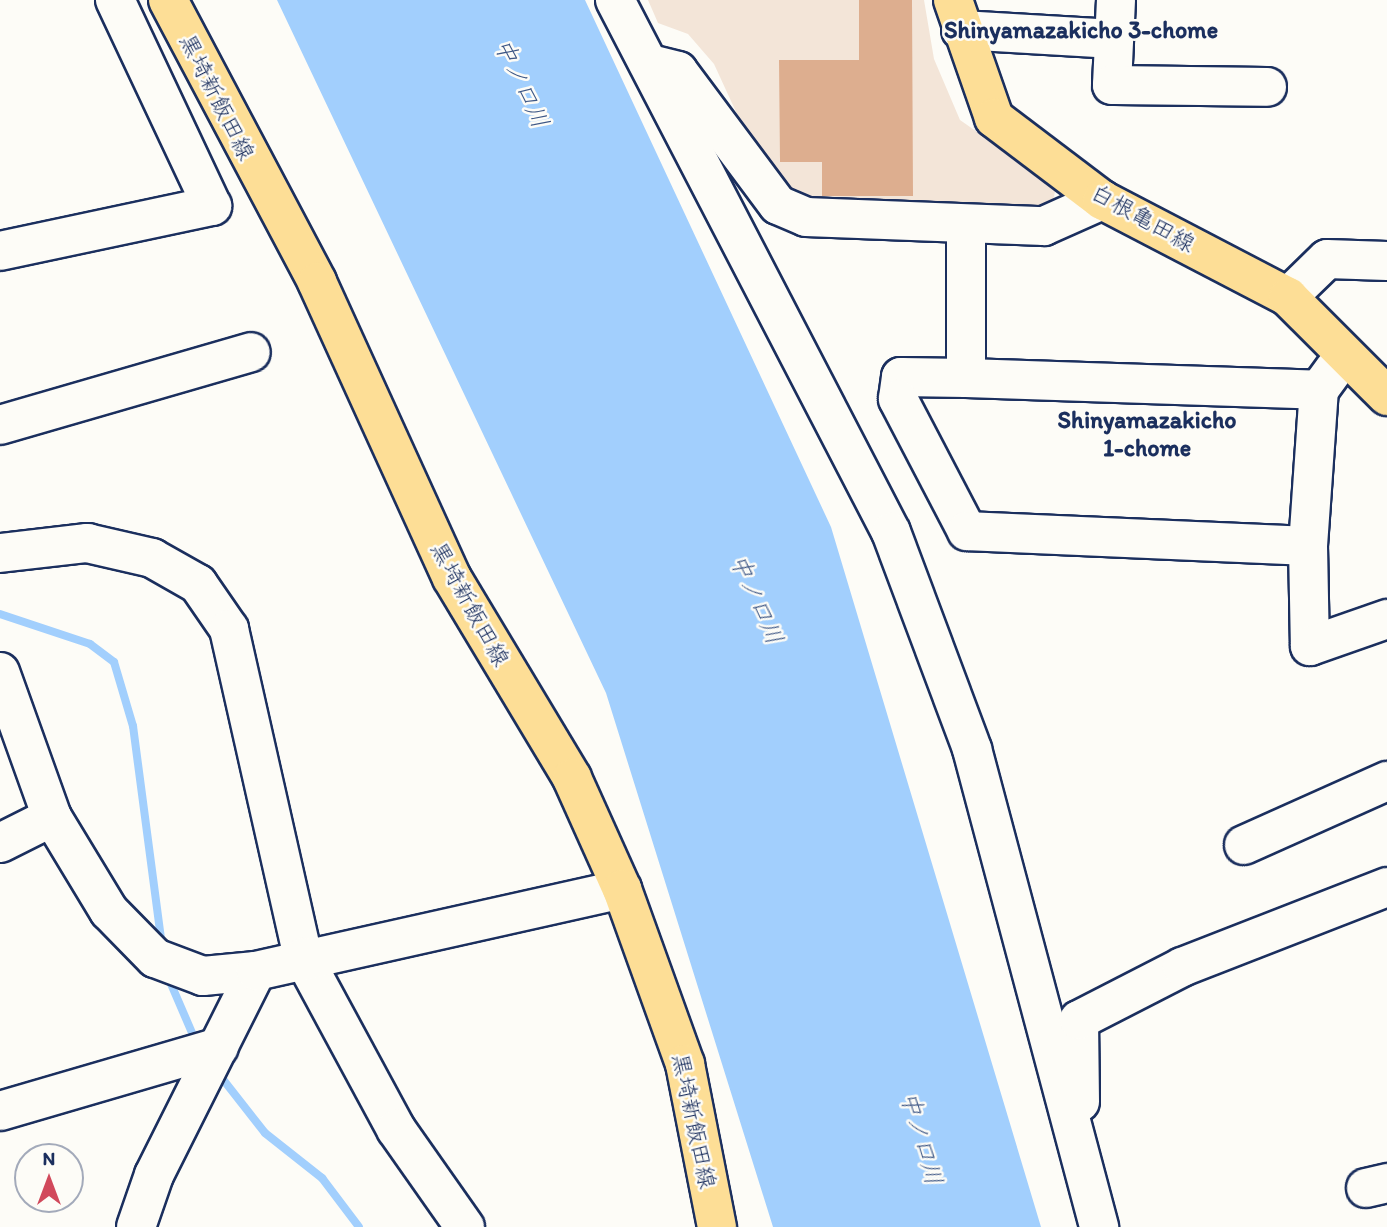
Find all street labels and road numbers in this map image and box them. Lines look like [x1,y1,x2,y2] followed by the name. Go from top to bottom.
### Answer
[173,29,261,165] street label: 黒埼新飯田線
[1086,178,1200,258] street label: 白根亀田線
[424,537,516,671] street label: 黒埼新飯田線
[666,1051,722,1191] street label: 黒埼新飯田線

